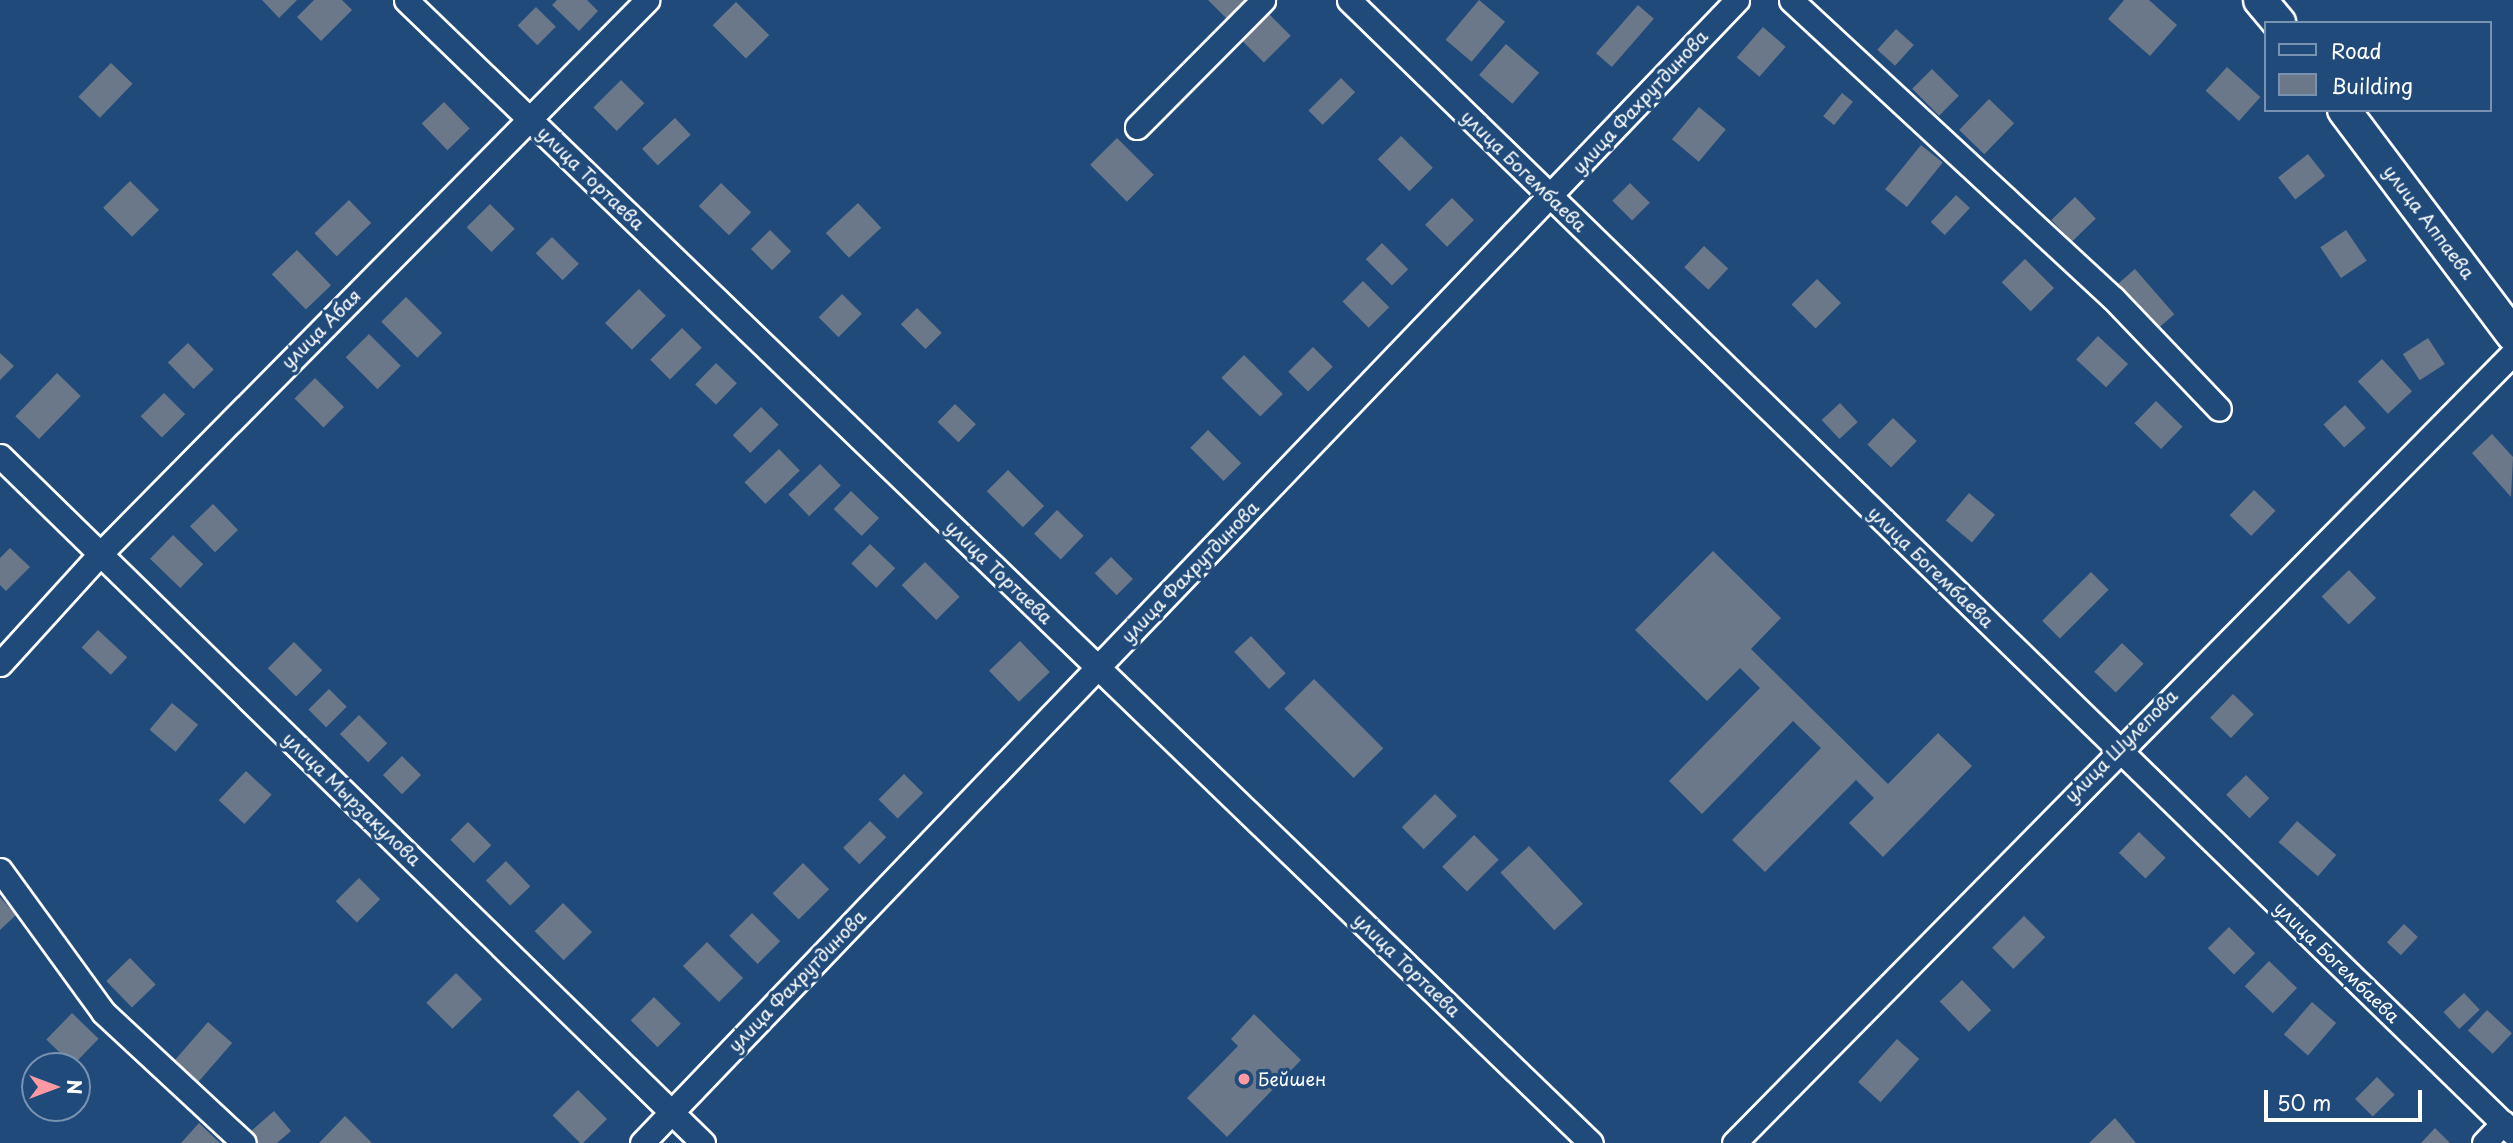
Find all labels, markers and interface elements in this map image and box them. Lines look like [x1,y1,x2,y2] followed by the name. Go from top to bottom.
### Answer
[2264,21,2492,112] legend
[1568,26,1712,178] street label: улица Фахрутдинова
[2331,34,2382,66] text: Road
[2331,69,2413,101] text: Building
[1456,105,1592,237] street label: улица Богембаева
[533,121,649,235] street label: улица Тортаева
[2379,161,2479,283] street label: улица Аппаева
[277,285,365,373] street label: улица Абая
[1117,497,1263,647] street label: улица Фахрутдинова
[1863,501,1999,633] street label: улица Богембаева
[941,515,1057,629] street label: улица Тортаева
[2060,685,2182,807] street label: улица Шулепова
[278,727,426,871] street label: улица Мырзакулова
[2269,896,2405,1028] street label: улица Богембаева
[724,906,870,1056] street label: улица Фахрутдинова
[1349,908,1465,1022] street label: улица Тортаева
[21,1052,91,1122] north arrow
[1258,1068,1326,1090] place label: Бейшен
[1236,1071,1252,1087] marker: Бейшен
[2268,1076,2426,1120] scale bar
[61,1079,89,1095] text: N
[2277,1086,2331,1118] text: 50 m

